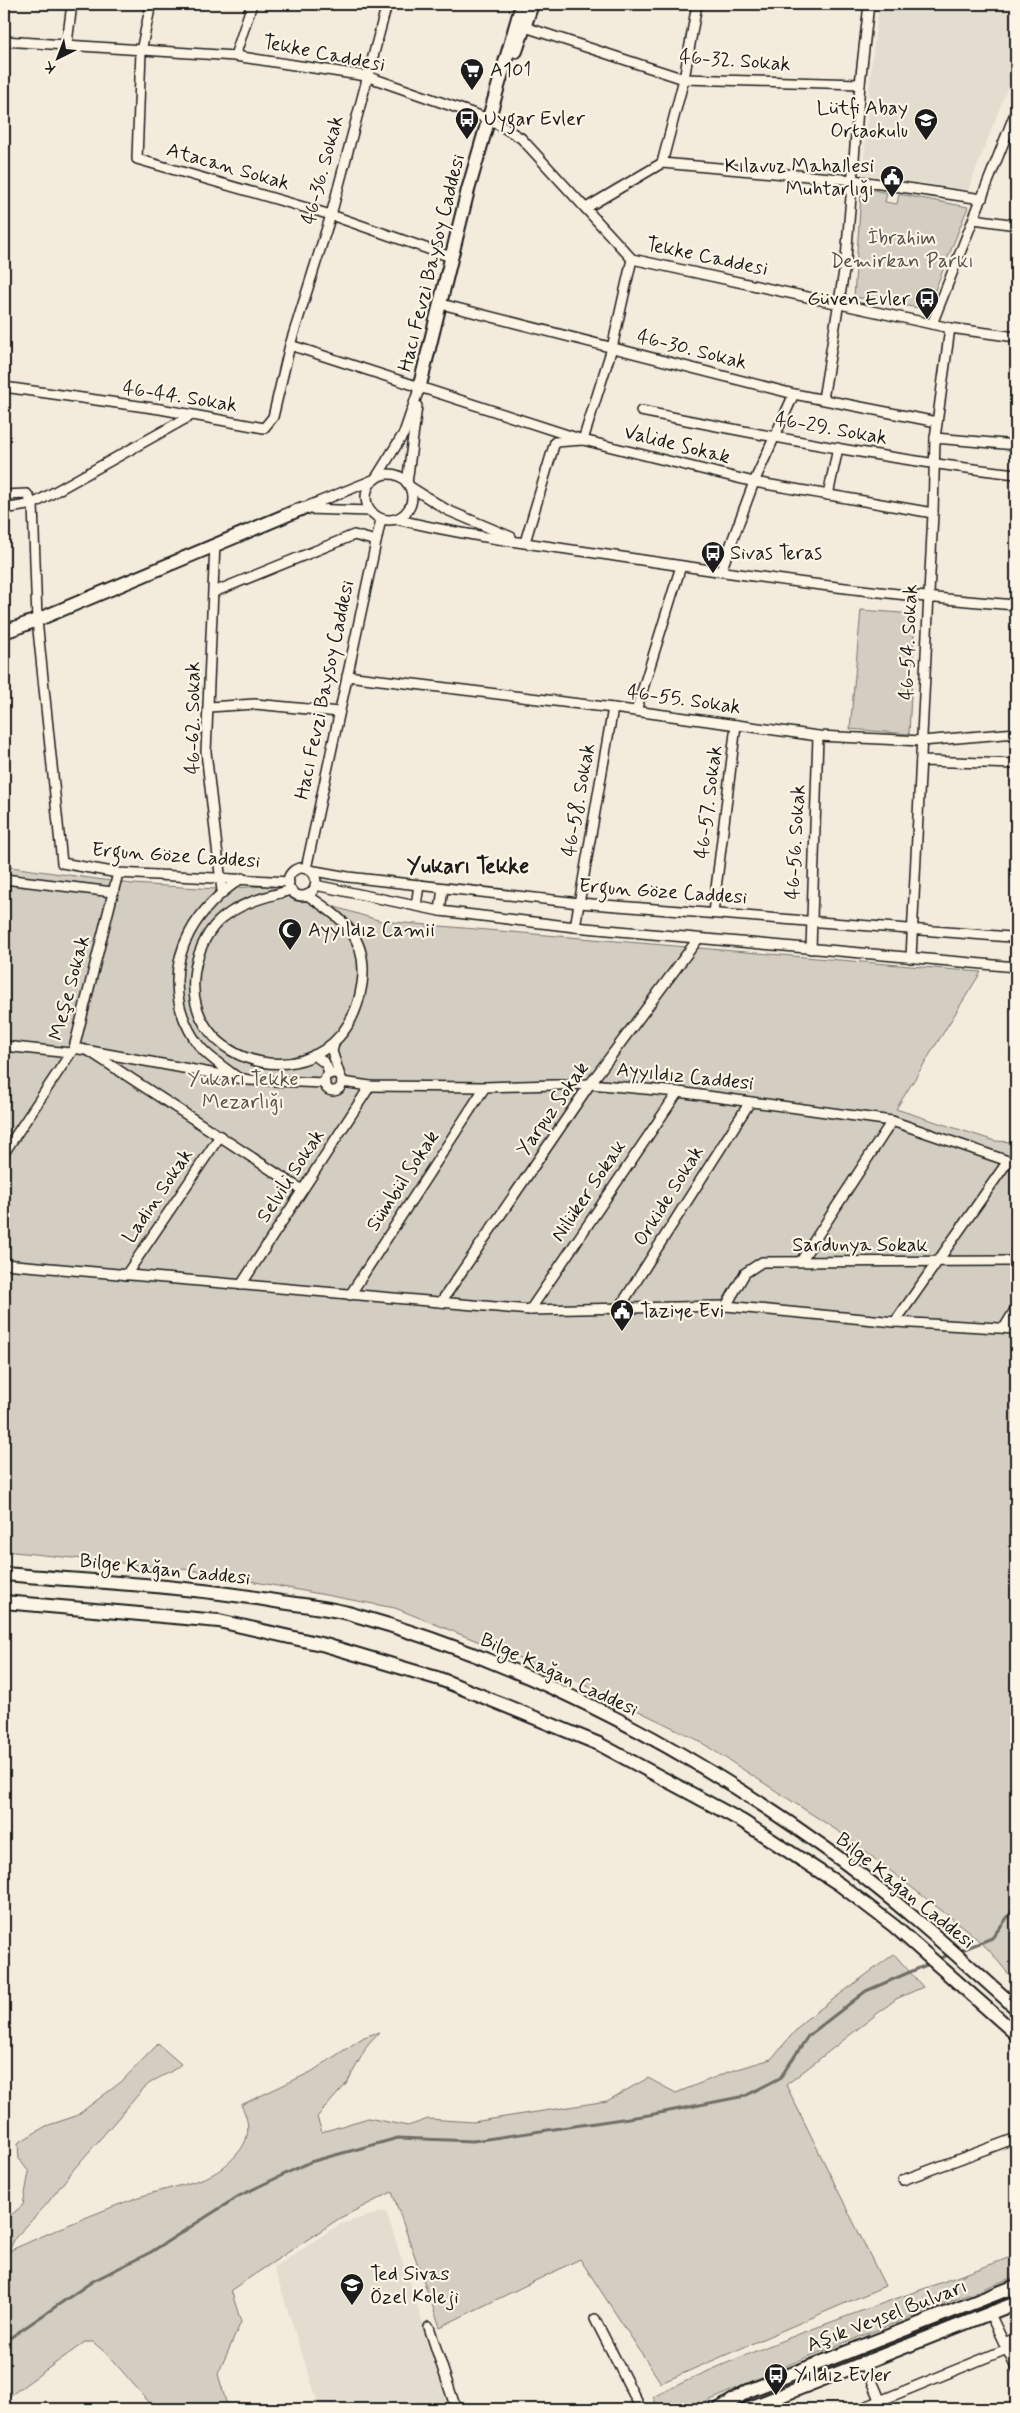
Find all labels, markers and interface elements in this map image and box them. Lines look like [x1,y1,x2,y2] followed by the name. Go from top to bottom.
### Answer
[261,29,387,79] street label: Tekke Caddesi
[32,32,82,82] north arrow
[678,44,792,78] street label: 46-32. Sokak
[39,56,60,77] text: K
[459,57,485,91] supermarket icon: A101
[490,57,531,84] place label: A101
[817,95,908,145] place label: Lütfi Abay Ortaokulu
[454,106,480,140] bus stop icon: Uygar Evler
[484,106,586,135] place label: Uygar Evler
[913,107,939,141] school or university icon: Lütfi Abay Ortaokulu
[295,112,351,228] street label: 46-36. Sokak
[163,137,293,197] street label: Atacan Sokak
[392,151,472,375] street label: Hacı Fevzi Baysoy Caddesi
[725,153,874,203] place label: Kılavuz Mahallesi Muhtarlığı
[879,164,905,198] public building icon: Kılavuz Mahallesi Muhtarlığı
[830,225,974,275] park label: İbrahim Demirkan Parkı
[644,231,770,283] street label: Tekke Caddesi
[807,286,911,313] place label: Güven Evler
[914,286,940,320] bus stop icon: Güven Evler
[634,323,750,377] street label: 46-30. Sokak
[121,375,239,419] street label: 46-44. Sokak
[773,406,889,452] street label: 46-29. Sokak
[621,419,733,471] street label: Valide Sokak
[700,540,726,574] bus stop icon: Sivas Teras
[730,540,822,567] place label: Sivas Teras
[289,578,361,802] street label: Hacı Fevzi Baysoy Caddesi
[893,584,925,700] street label: 46-54. Sokak
[180,662,207,774] street label: 46-62. Sokak
[625,679,743,721] street label: 46-55. Sokak
[556,741,602,859] street label: 46-58. Sokak
[689,744,729,860] street label: 46-57. Sokak
[780,784,812,900] street label: 46-56. Sokak
[91,837,261,877] street label: Ergun Göze Caddesi
[407,853,529,881] district label: Yukarı Tekke
[578,873,748,913] street label: Ergun Göze Caddesi
[277,917,303,951] mosque icon: Ayyıldız Camii
[308,917,435,944] place label: Ayyıldız Camii
[43,932,97,1044] street label: Meşe Sokak
[510,1056,596,1162] street label: Yarpuz Sokak
[615,1056,755,1098] street label: Ayyıldız Caddesi
[187,1066,299,1116] park label: Yukarı Tekke Mezarlığı
[251,1124,331,1228] street label: Selvili Sokak
[360,1125,446,1237] street label: Sümbül Sokak
[545,1135,633,1247] street label: Nilüker Sokak
[627,1141,711,1251] street label: Orkide Sokak
[116,1143,200,1249] street label: Ladin Sokak
[792,1232,928,1259] street label: Sardunya Sokak
[609,1298,635,1332] public building icon: Taziye Evi
[640,1298,724,1325] place label: Taziye Evi
[78,1548,252,1593] street label: Bilge Kağan Caddesi
[475,1626,642,1724] street label: Bilge Kağan Caddesi
[829,1826,980,1956] street label: Bilge Kağan Caddesi
[370,2261,459,2311] place label: Ted Sivas Özel Koleji
[339,2272,365,2306] school or university icon: Ted Sivas Özel Koleji
[803,2273,971,2359] street label: Aşık Veysel Bulvarı
[763,2362,789,2396] bus stop icon: Yıldız Evler
[794,2362,892,2389] place label: Yıldız Evler

